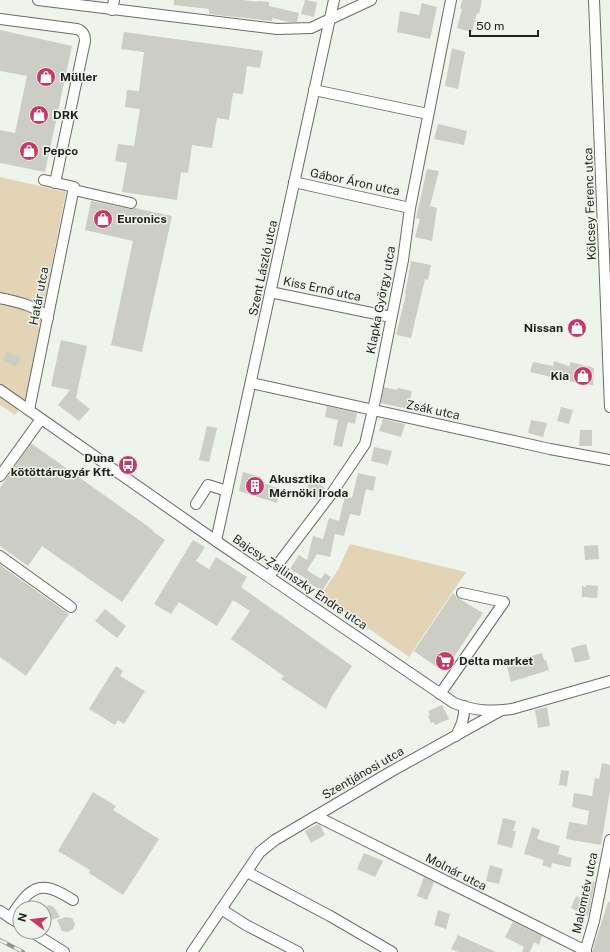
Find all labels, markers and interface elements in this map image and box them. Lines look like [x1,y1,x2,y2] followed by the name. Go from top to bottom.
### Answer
[470,12,538,38] scale bar
[476,19,504,33] text: 50 m
[35,66,57,88] shop icon: Müller
[60,70,97,84] place label: Müller
[28,104,50,126] shop icon: DRK
[53,108,79,122] place label: DRK
[18,140,40,162] shop icon: Pepco
[43,144,78,158] place label: Pepco
[581,148,599,260] street label: Kölcsey Ferenc utca
[309,166,401,198] street label: Gábor Áron utca
[92,208,114,230] shop icon: Euronics
[117,212,167,226] place label: Euronics
[246,219,280,317] street label: Szent László utca
[364,245,398,355] street label: Klapka György utca
[27,266,51,326] street label: Határ utca
[282,274,362,304] street label: Kiss Ernő utca
[566,317,588,339] shop icon: Nissan
[524,321,563,335] place label: Nissan
[572,365,594,387] shop icon: Kia
[550,369,569,383] place label: Kia
[405,397,461,423] street label: Zsák utca
[11,451,114,479] place label: Duna kötöttárugyár Kft.
[117,454,139,476] bus stop icon: Duna kötöttárugyár Kft.
[269,472,348,500] place label: Akusztika Mérnöki Iroda
[244,475,266,497] building icon: Akusztika Mérnöki Iroda
[230,532,370,632] street label: Bajcsy-Zsilinszky Endre utca
[434,650,456,672] supermarket icon: Delta market
[459,654,533,668] place label: Delta market
[320,744,406,802] street label: Szentjánosi utca
[423,851,489,893] street label: Molnár utca
[570,851,600,935] street label: Malomrév utca
[12,900,52,940] north arrow
[15,912,29,923] text: N

